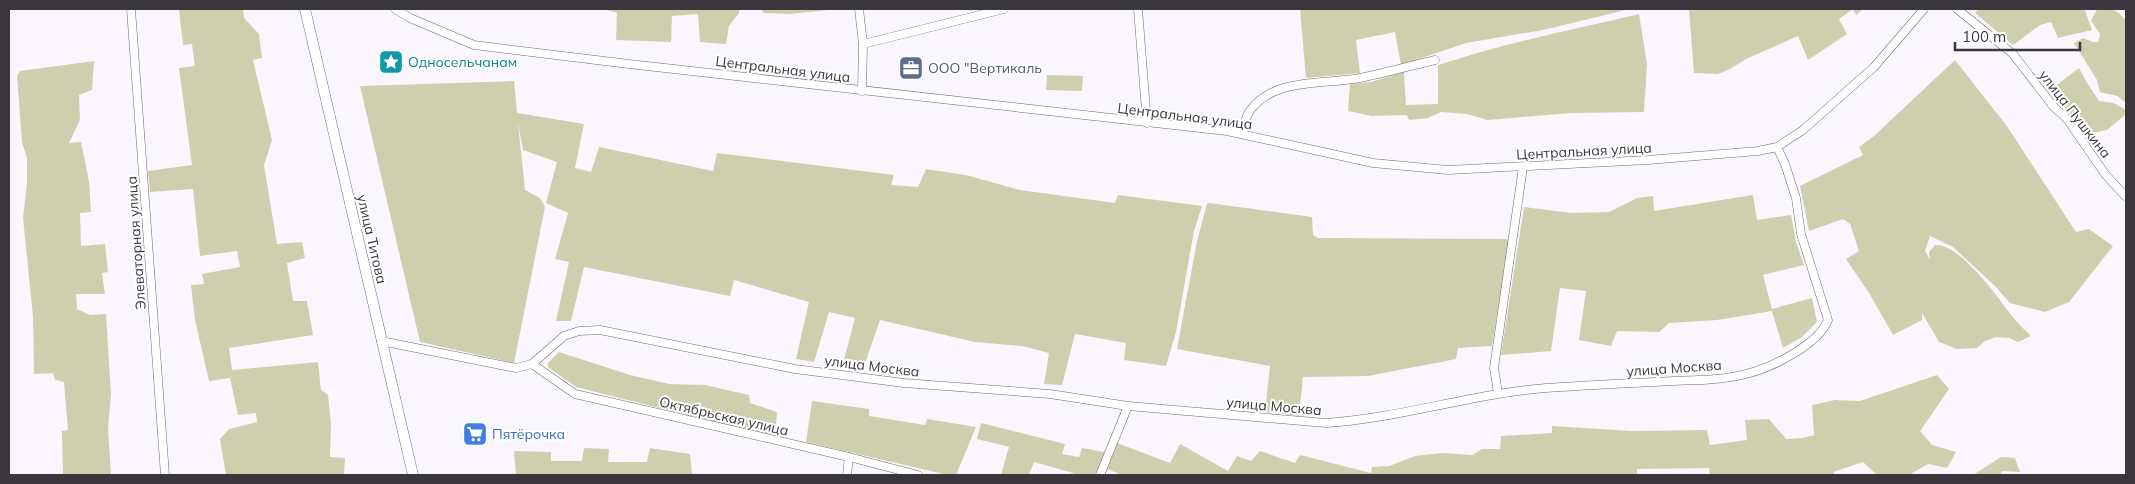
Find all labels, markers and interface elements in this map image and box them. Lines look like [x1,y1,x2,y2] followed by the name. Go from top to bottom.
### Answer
[1955,20,2080,52] scale bar
[1962,27,2006,46] text: 100 m
[378,49,404,75] place icon: Односельчанам
[715,52,851,86] street label: Центральная улица
[408,53,517,71] place label: Односельчанам
[898,55,924,81] office icon: ООО "Вертикаль
[928,59,1042,77] place label: ООО "Вертикаль
[2035,66,2115,162] street label: улица Пушкина
[1117,99,1253,133] street label: Центральная улица
[1516,138,1652,164] street label: Центральная улица
[122,176,150,310] street label: Элеваторная улица
[353,193,391,285] street label: улица Титова
[823,351,921,381] street label: улица Москва
[1626,356,1722,380] street label: улица Москва
[658,392,790,440] street label: Октябрьская улица
[1226,393,1322,419] street label: улица Москва
[462,421,488,447] supermarket icon: Пятёрочка
[492,425,565,443] place label: Пятёрочка

